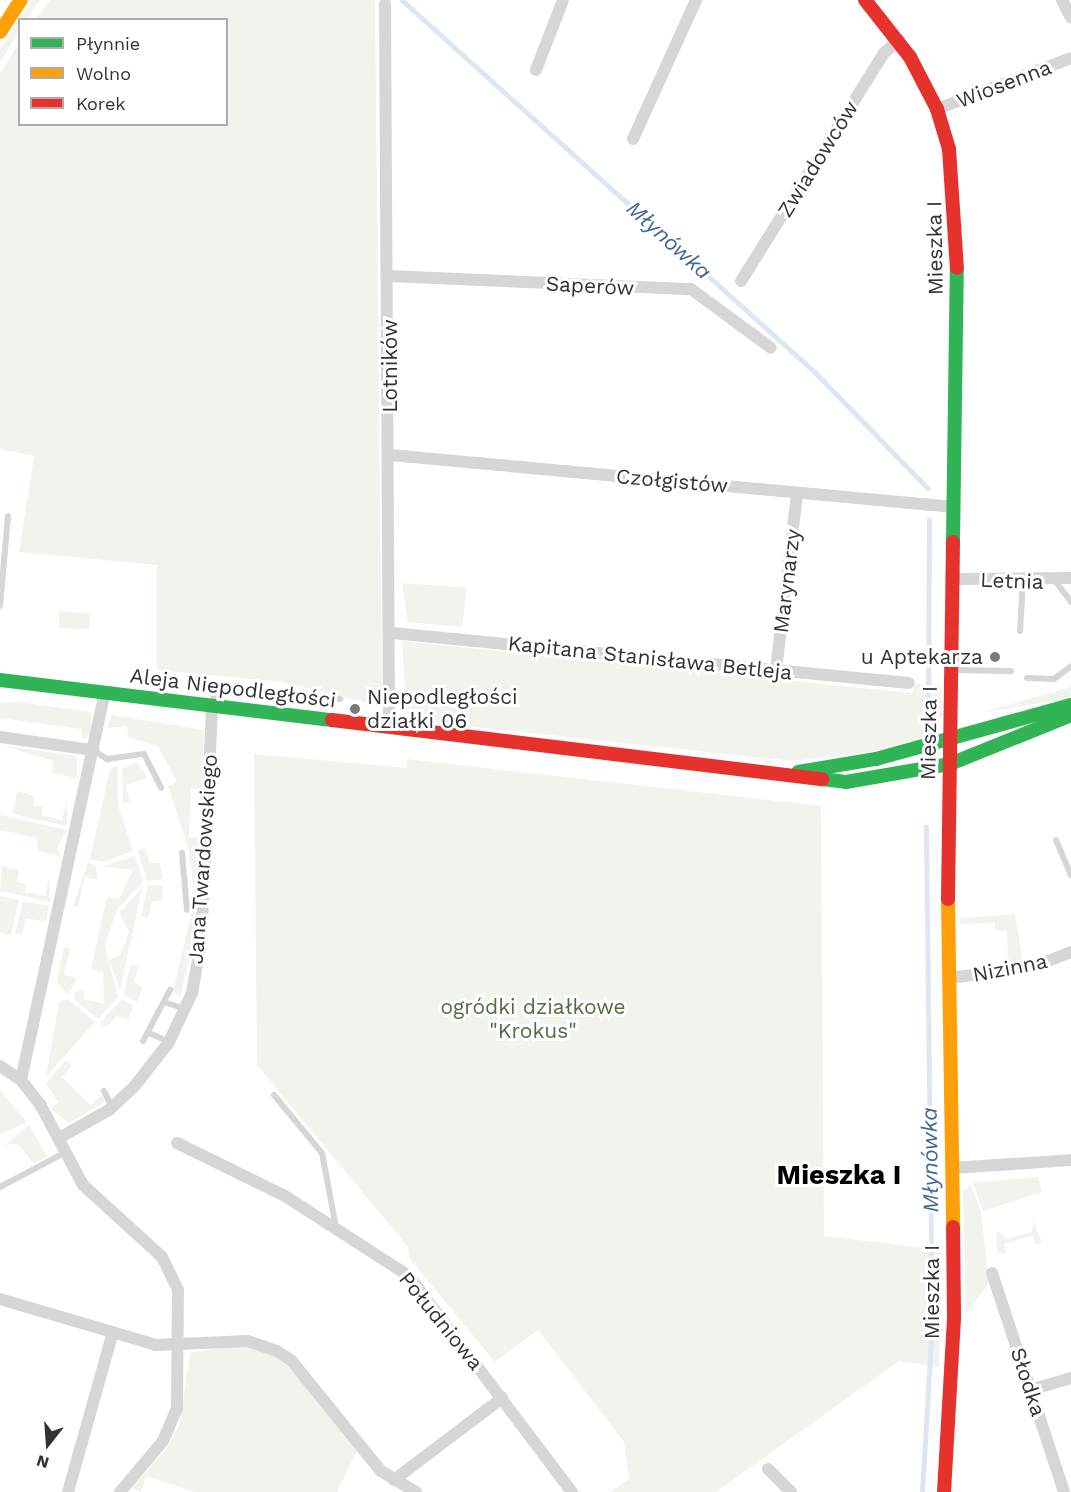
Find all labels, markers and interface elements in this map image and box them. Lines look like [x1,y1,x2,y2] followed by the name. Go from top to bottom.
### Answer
[18,18,228,126] legend
[76,33,140,54] text: Płynnie
[953,54,1055,114] street label: Wiosenna
[76,63,131,84] text: Wolno
[76,93,126,114] text: Korek
[772,96,864,222] street label: Zwiadowców
[621,195,717,285] water label: Młynówka
[922,200,948,296] street label: Mieszka I
[545,271,635,301] street label: Saperów
[377,319,403,413] street label: Lotników
[615,464,729,498] street label: Czołgistów
[768,528,806,634] street label: Marynarzy
[980,567,1044,595] street label: Letnia
[506,630,794,686] street label: Kapitana Stanisława Betleja
[860,644,983,670] place label: u Aptekarza
[988,650,1002,664] marker: u Aptekarza
[128,663,338,713] street label: Aleja Niepodległości
[367,684,518,734] place label: Niepodległości działki 06
[916,685,942,781] street label: Mieszka I
[348,702,362,716] marker: Niepodległości działki 06
[183,753,223,965] street label: Jana Twardowskiego
[970,948,1050,988] street label: Nizinna
[440,994,626,1044] park label: ogródki działkowe "Krokus"
[916,1107,944,1213] water label: Młynówka
[776,1160,902,1192] district label: Mieszka I
[919,1245,945,1339] street label: Mieszka I
[394,1267,488,1375] street label: Południowa
[1005,1345,1051,1419] street label: Słodka
[18,1414,78,1474] north arrow
[34,1451,51,1473] text: N

